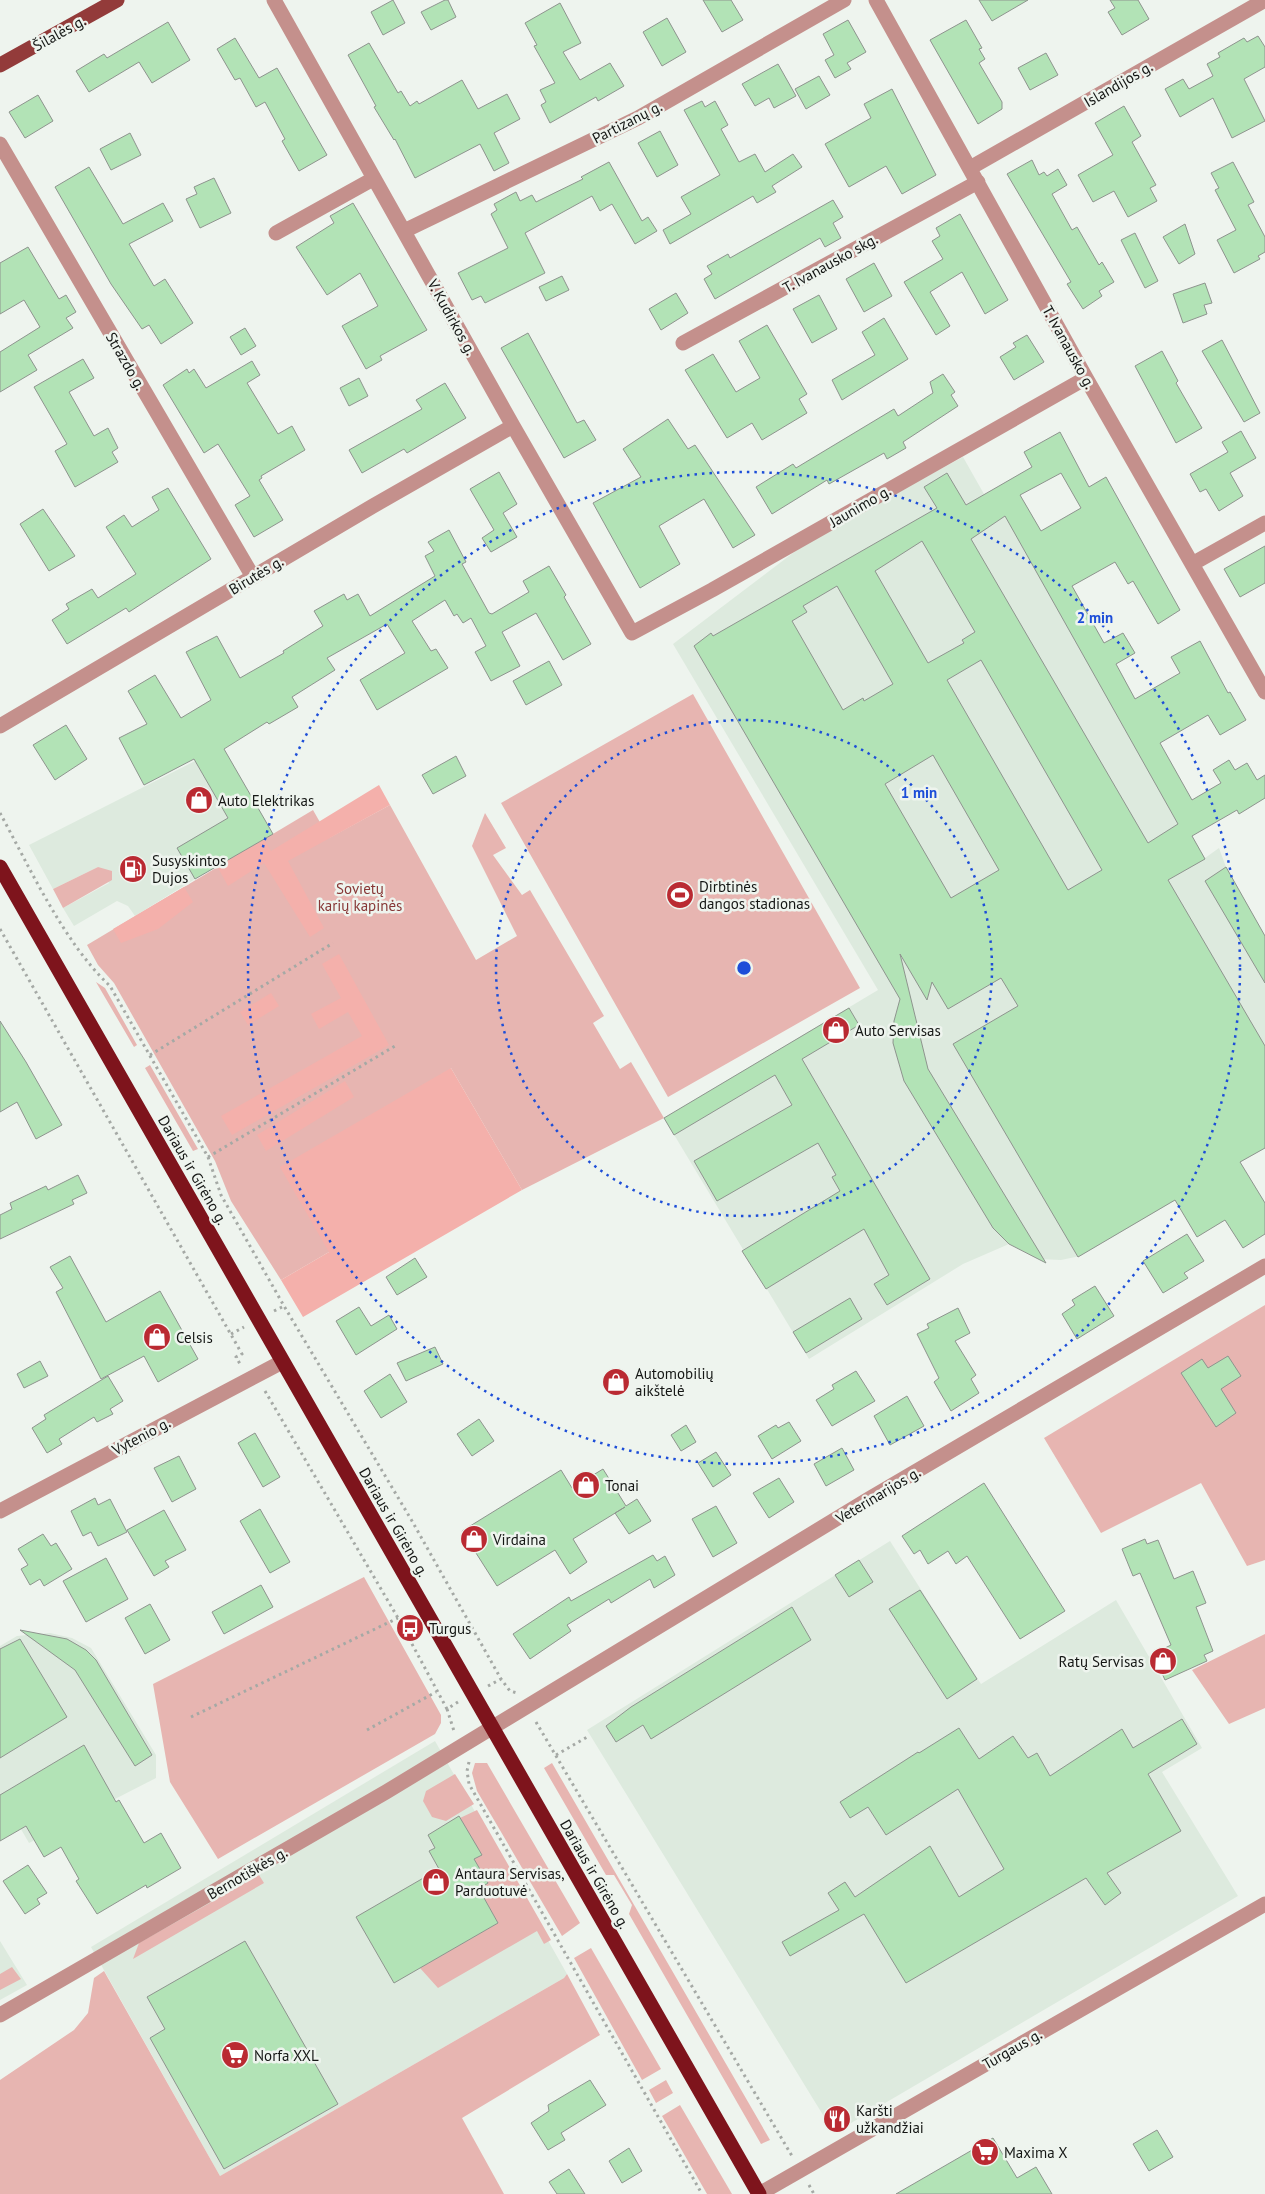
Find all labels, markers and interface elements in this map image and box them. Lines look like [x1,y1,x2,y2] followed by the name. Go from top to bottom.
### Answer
[29,11,89,55] street label: Šilalės g.
[1080,57,1156,111] street label: Islandijos g.
[589,96,665,148] street label: Partizanų g.
[779,229,881,297] street label: T. Ivanausko skg.
[423,275,481,358] street label: V. Kudirkos g.
[1038,302,1100,392] street label: T. Ivanausko g.
[102,329,150,393] street label: Strazdo g.
[825,481,894,532] street label: Jaunimo g.
[225,551,287,599] street label: Birutės g.
[1077,608,1113,627] text: 2 min
[901,783,937,802] text: 1 min
[184,785,214,815] shop icon: Auto Elektrikas
[218,791,314,810] place label: Auto Elektrikas
[152,851,226,887] place label: Susyskintos Dujos
[118,854,148,884] fuel station icon: Susyskintos Dujos
[699,877,810,913] place label: Dirbtinės dangos stadionas
[318,879,402,915] park label: Sovietų karių kapinės
[665,880,695,910] sports icon: Dirbtinės dangos stadionas
[735,959,753,977] centre of rings
[821,1015,851,1045] shop icon: Auto Servisas
[855,1021,941,1040] place label: Auto Servisas
[154,1112,232,1228] street label: Dariaus ir Girėno g.
[142,1322,172,1352] shop icon: Celsis
[176,1328,213,1347] place label: Celsis
[635,1364,714,1400] place label: Automobilių aikštelė
[601,1367,631,1397] shop icon: Automobilių aikštelė
[108,1413,173,1460] street label: Vytenio g.
[831,1462,924,1528] street label: Veterinarijos g.
[355,1464,433,1580] street label: Dariaus ir Girėno g.
[571,1470,601,1500] shop icon: Tonai
[605,1476,639,1495] place label: Tonai
[459,1524,489,1554] shop icon: Virdaina
[492,1530,546,1549] place label: Virdaina
[395,1613,425,1643] bus stop icon: Turgus
[429,1619,471,1638] place label: Turgus
[1148,1646,1178,1676] shop icon: Ratų Servisas
[1059,1652,1144,1671] place label: Ratų Servisas
[556,1816,634,1932] street label: Dariaus ir Girėno g.
[204,1842,290,1904] street label: Bernotiškės g.
[455,1864,565,1900] place label: Antaura Servisas, Parduotuvė
[421,1867,451,1897] shop icon: Antaura Servisas, Parduotuvė
[979,2024,1045,2074] street label: Turgaus g.
[220,2040,250,2070] supermarket icon: Norfa XXL
[254,2046,319,2065] place label: Norfa XXL
[856,2101,924,2137] place label: Karšti užkandžiai
[822,2104,852,2134] restaurant icon: Karšti užkandžiai
[970,2137,1000,2167] supermarket icon: Maxima X
[1004,2143,1068,2162] place label: Maxima X

